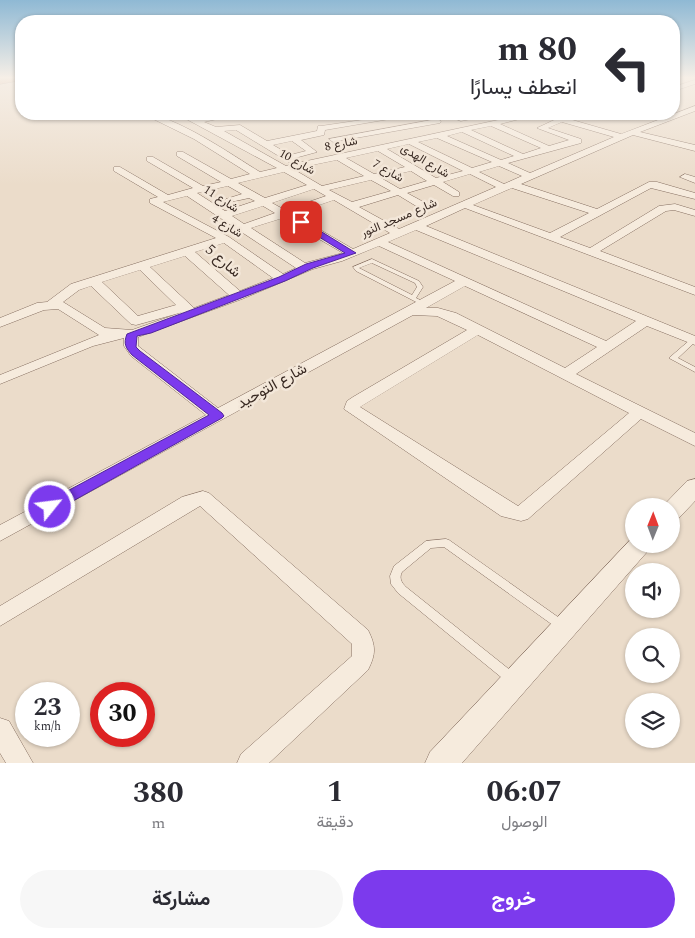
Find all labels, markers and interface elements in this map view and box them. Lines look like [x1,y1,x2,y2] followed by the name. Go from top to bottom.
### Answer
[497,23,577,76] text: 80 m
[595,35,660,100] icon: left
[470,71,577,104] text: انعطف يسارًا
[323,131,359,157] street label: شارع 8
[397,139,453,183] street label: شارع الهدى
[275,144,319,180] street label: شارع 10
[369,154,407,188] street label: شارع 7
[199,180,243,218] street label: شارع 11
[357,193,440,243] street label: شارع مسجد النور
[280,201,322,243] pin
[287,208,315,236] icon: arrive
[208,209,246,243] street label: شارع 4
[200,239,246,283] street label: شارع 5
[233,357,312,415] street label: شارع التوحيد
[23,480,75,532] position arrow
[625,498,680,552] north arrow
[625,498,680,748] map controls
[625,563,680,618] button: sound
[625,628,680,683] button: search
[90,682,155,747] speed limit sign: 30
[33,689,62,727] text: 23
[625,693,680,748] button: layers
[34,717,61,736] text: km/h
[327,769,344,815] text: 1
[487,769,562,815] text: 06:07
[133,770,184,816] text: 380
[317,810,354,834] text: دقيقة
[501,810,547,834] text: الوصول
[151,811,165,835] text: m
[20,870,343,928] button: مشاركة
[353,870,675,928] button: خروج

